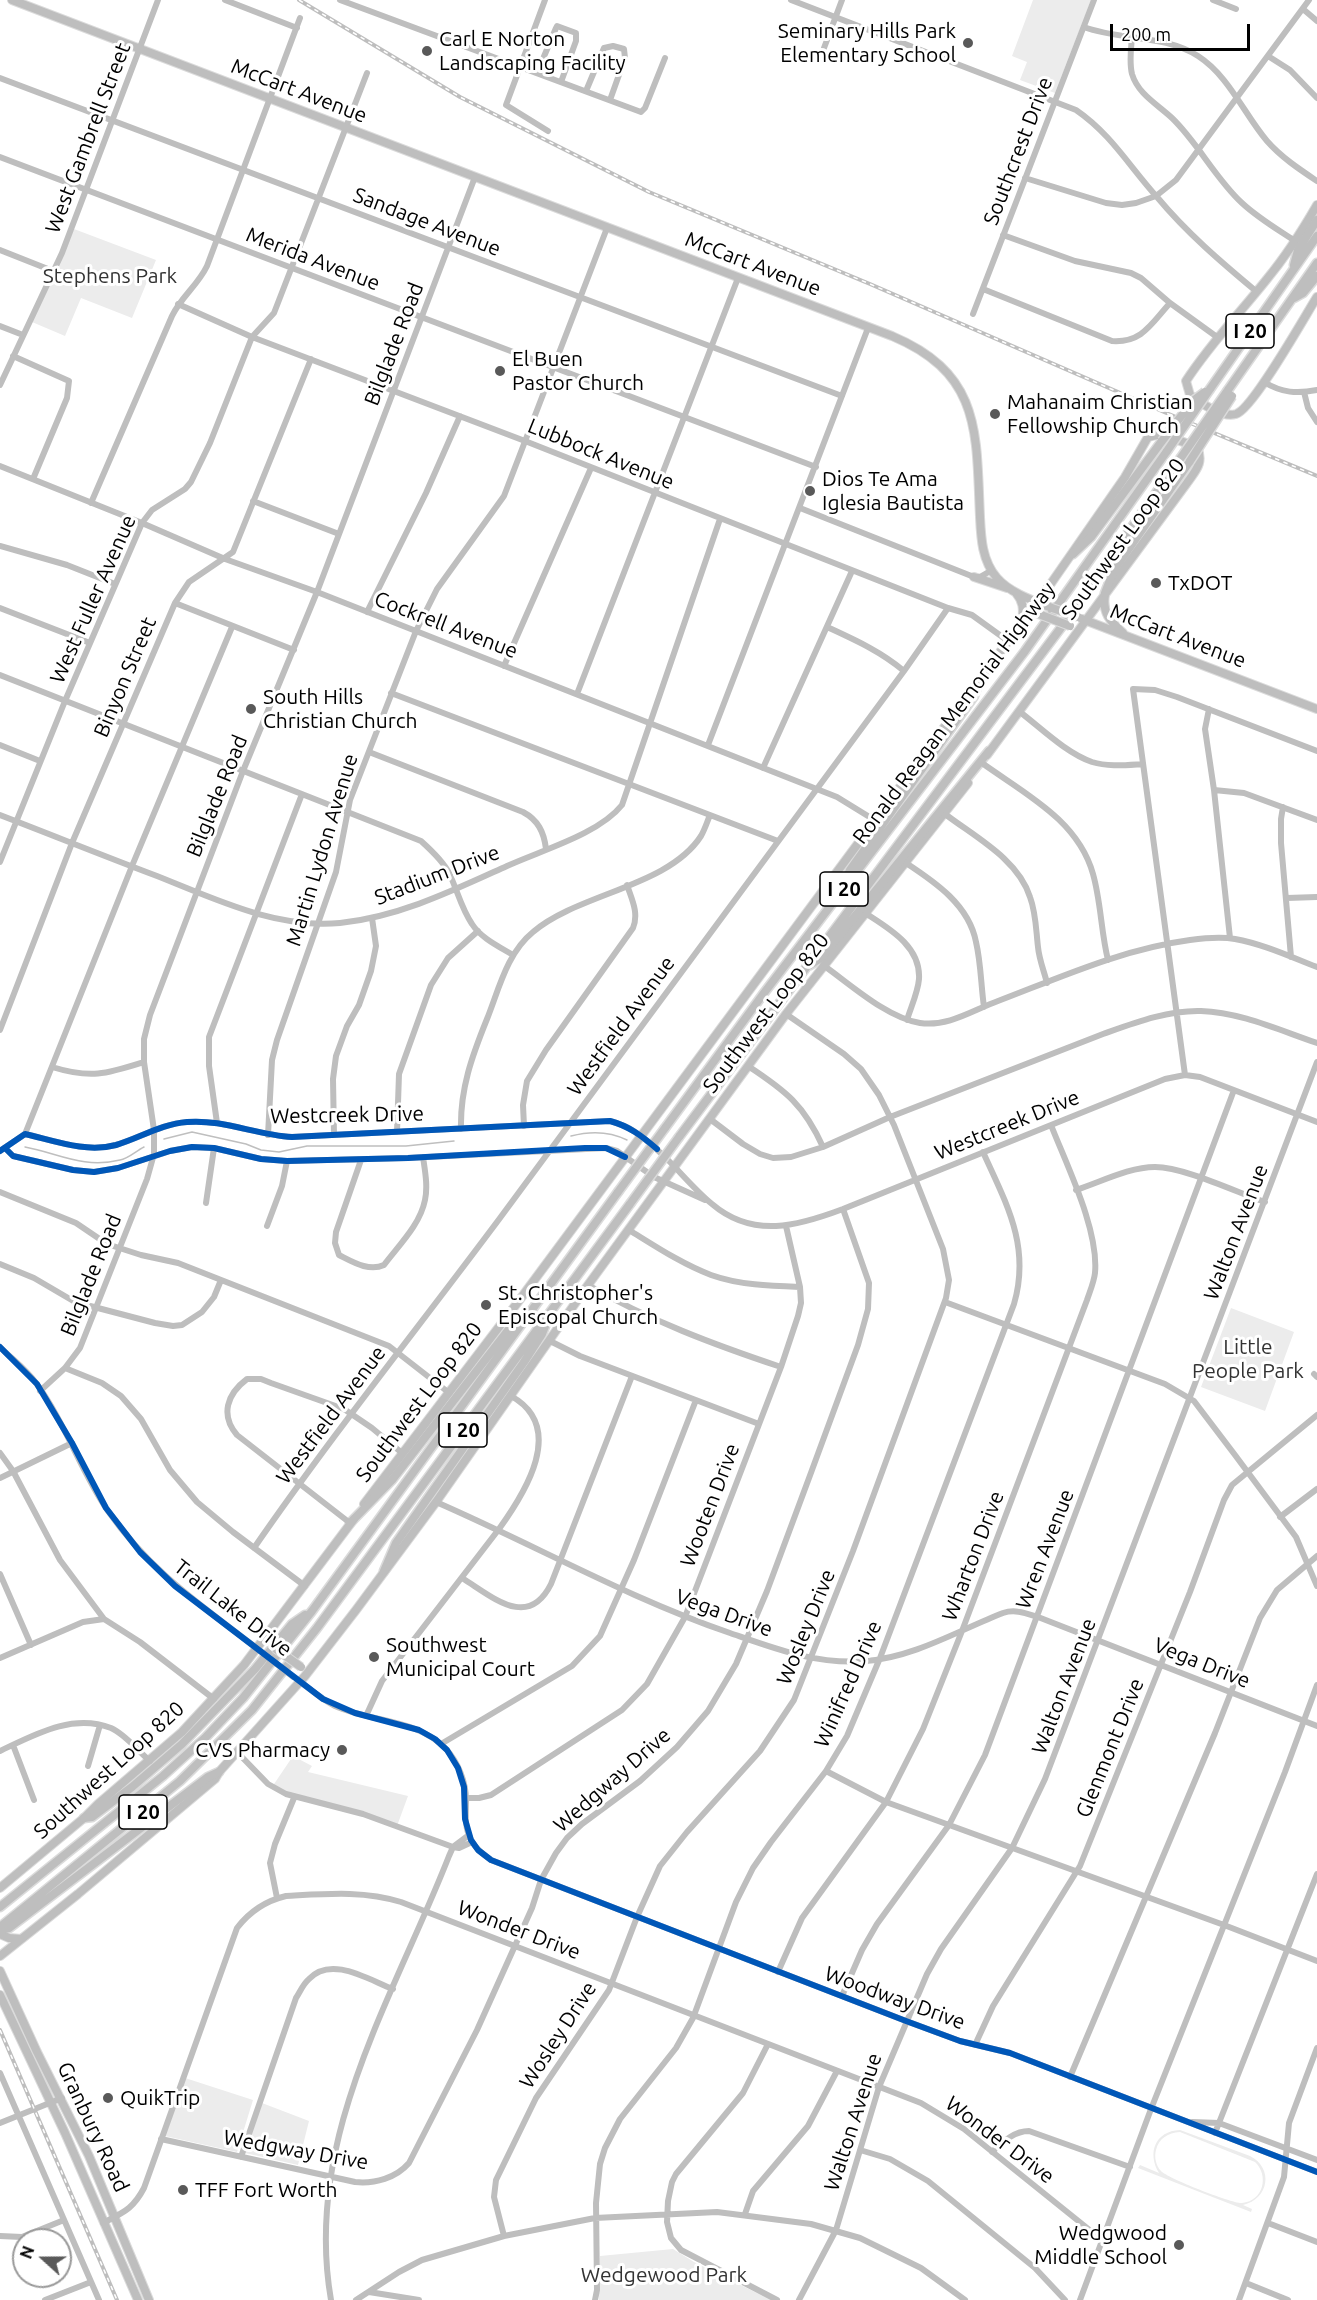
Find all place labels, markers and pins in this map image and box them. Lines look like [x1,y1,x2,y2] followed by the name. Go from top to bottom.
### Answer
[778,18,956,68] place label: Seminary Hills Park Elementary School
[439,26,626,76] place label: Carl E Norton Landscaping Facility
[961,36,975,50] marker: Seminary Hills Park Elementary School
[420,44,434,58] marker: Carl E Norton Landscaping Facility
[512,346,644,396] place label: El Buen Pastor Church
[493,364,507,378] marker: El Buen Pastor Church
[1007,389,1193,439] place label: Mahanaim Christian Fellowship Church
[988,407,1002,421] marker: Mahanaim Christian Fellowship Church
[822,466,964,516] place label: Dios Te Ama Iglesia Bautista
[803,484,817,498] marker: Dios Te Ama Iglesia Bautista
[1168,570,1232,596] place label: TxDOT
[1149,576,1163,590] marker: TxDOT
[263,684,418,734] place label: South Hills Christian Church
[244,702,258,716] marker: South Hills Christian Church
[498,1280,658,1330] place label: St. Christopher's Episcopal Church
[479,1298,493,1312] marker: St. Christopher's Episcopal Church
[386,1632,535,1682] place label: Southwest Municipal Court
[367,1650,381,1664] marker: Southwest Municipal Court
[195,1737,330,1763] place label: CVS Pharmacy
[335,1743,349,1757] marker: CVS Pharmacy
[120,2085,200,2111] place label: QuikTrip
[101,2091,115,2105] marker: QuikTrip
[195,2177,338,2203] place label: TFF Fort Worth
[176,2183,190,2197] marker: TFF Fort Worth
[1034,2220,1167,2270] place label: Wedgwood Middle School
[1172,2238,1186,2252] marker: Wedgwood Middle School

